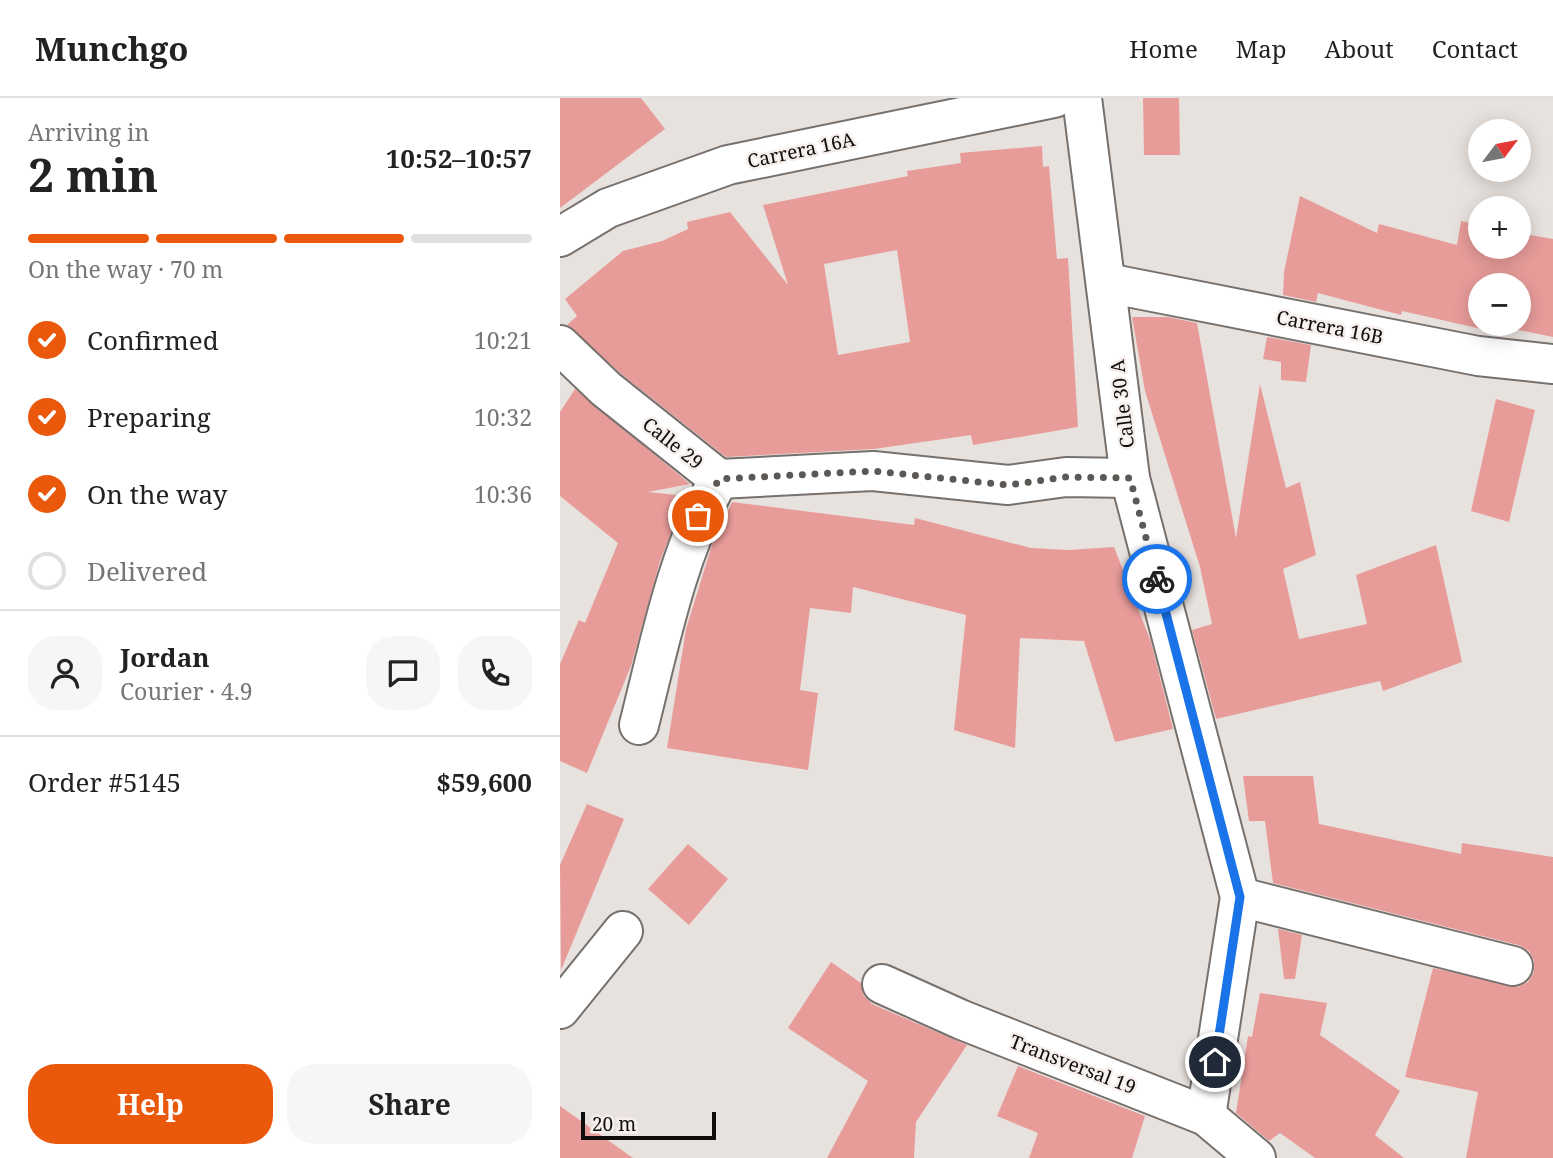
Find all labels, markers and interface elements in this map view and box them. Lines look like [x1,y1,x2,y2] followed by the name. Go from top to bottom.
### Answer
[35,26,189,71] text: Munchgo
[1129,32,1198,65] text: Home
[1236,32,1287,65] text: Map
[1325,32,1394,65] text: About
[1432,32,1518,65] text: Contact
[28,116,149,148] text: Arriving in
[1468,119,1531,182] north arrow
[1468,119,1531,336] map controls
[745,126,858,174] street label: Carrera 16A
[386,140,532,176] text: 10:52–10:57
[28,143,158,205] text: 2 min
[1468,196,1531,259] button: +
[28,253,223,285] text: On the way · 70 m
[1468,273,1531,336] button: −
[1274,304,1386,350] street label: Carrera 16B
[28,321,66,359] icon: check
[87,322,219,358] text: Confirmed
[474,324,532,356] text: 10:21
[1104,358,1140,450] street label: Calle 30 A
[28,398,66,436] icon: check
[87,399,211,435] text: Preparing
[474,401,532,433] text: 10:32
[637,411,709,475] street label: Calle 29
[28,475,66,513] icon: check
[87,476,227,512] text: On the way
[474,478,532,510] text: 10:36
[668,486,728,546] pin
[679,497,717,535] icon: bag
[1122,544,1192,614] courier
[87,553,207,589] text: Delivered
[1138,560,1176,598] icon: bike
[28,636,102,710] button: person
[366,636,440,710] button: chat
[458,636,532,710] button: phone
[120,639,210,675] text: Jordan
[120,675,253,707] text: Courier · 4.9
[28,764,181,800] text: Order #5145
[436,764,532,800] text: $59,600
[1006,1028,1140,1100] street label: Transversal 19
[1185,1032,1245,1092] pin
[1196,1043,1234,1081] icon: home
[28,1064,273,1144] button: Help
[287,1064,532,1144] button: Share
[581,1109,716,1141] scale bar
[592,1111,636,1137] text: 20 m

